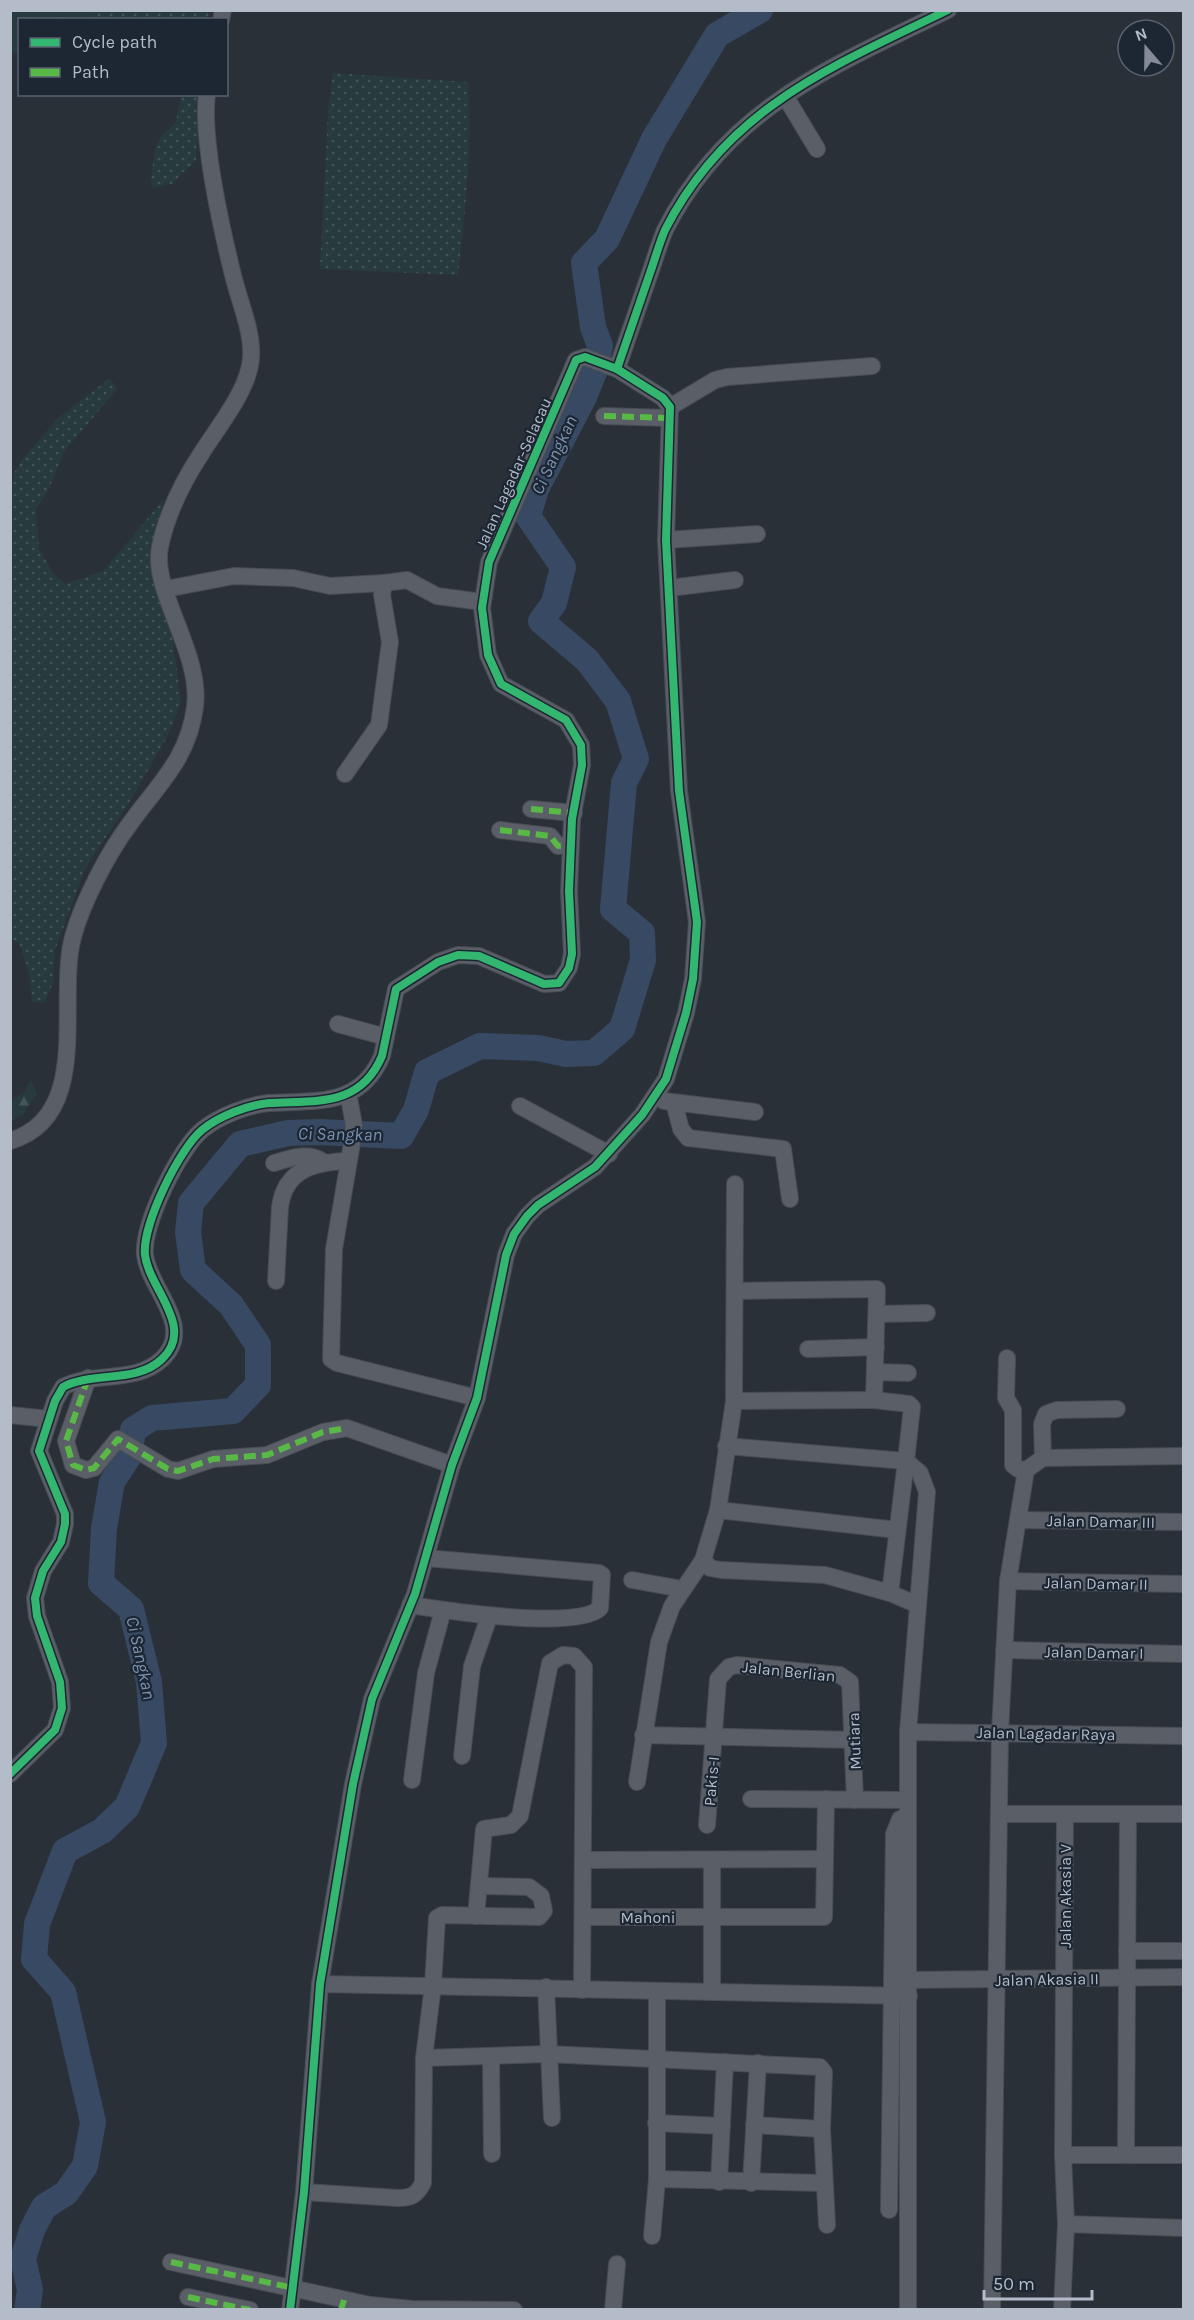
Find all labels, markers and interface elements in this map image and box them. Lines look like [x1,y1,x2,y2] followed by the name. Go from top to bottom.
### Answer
[18,18,228,96] legend
[1116,18,1176,78] north arrow
[1132,23,1150,45] text: N
[72,31,157,53] text: Cycle path
[72,61,110,83] text: Path
[471,395,555,552] street label: Jalan Lagadar-Selacau
[526,412,582,498] water label: Ci Sangkan
[298,1122,382,1146] water label: Ci Sangkan
[1047,1511,1155,1532] street label: Jalan Damar III
[1044,1573,1148,1594] street label: Jalan Damar II
[121,1614,161,1702] water label: Ci Sangkan
[1044,1642,1144,1663] street label: Jalan Damar I
[741,1657,837,1686] street label: Jalan Berlian
[844,1712,865,1770] street label: Mutiara
[976,1723,1116,1744] street label: Jalan Lagadar Raya
[700,1755,723,1807] street label: Pakis-I
[1056,1844,1075,1948] street label: Jalan Akasia V
[620,1908,676,1927] street label: Mahoni
[995,1969,1099,1990] street label: Jalan Akasia II
[984,2263,1092,2301] scale bar
[993,2273,1035,2295] text: 50 m

